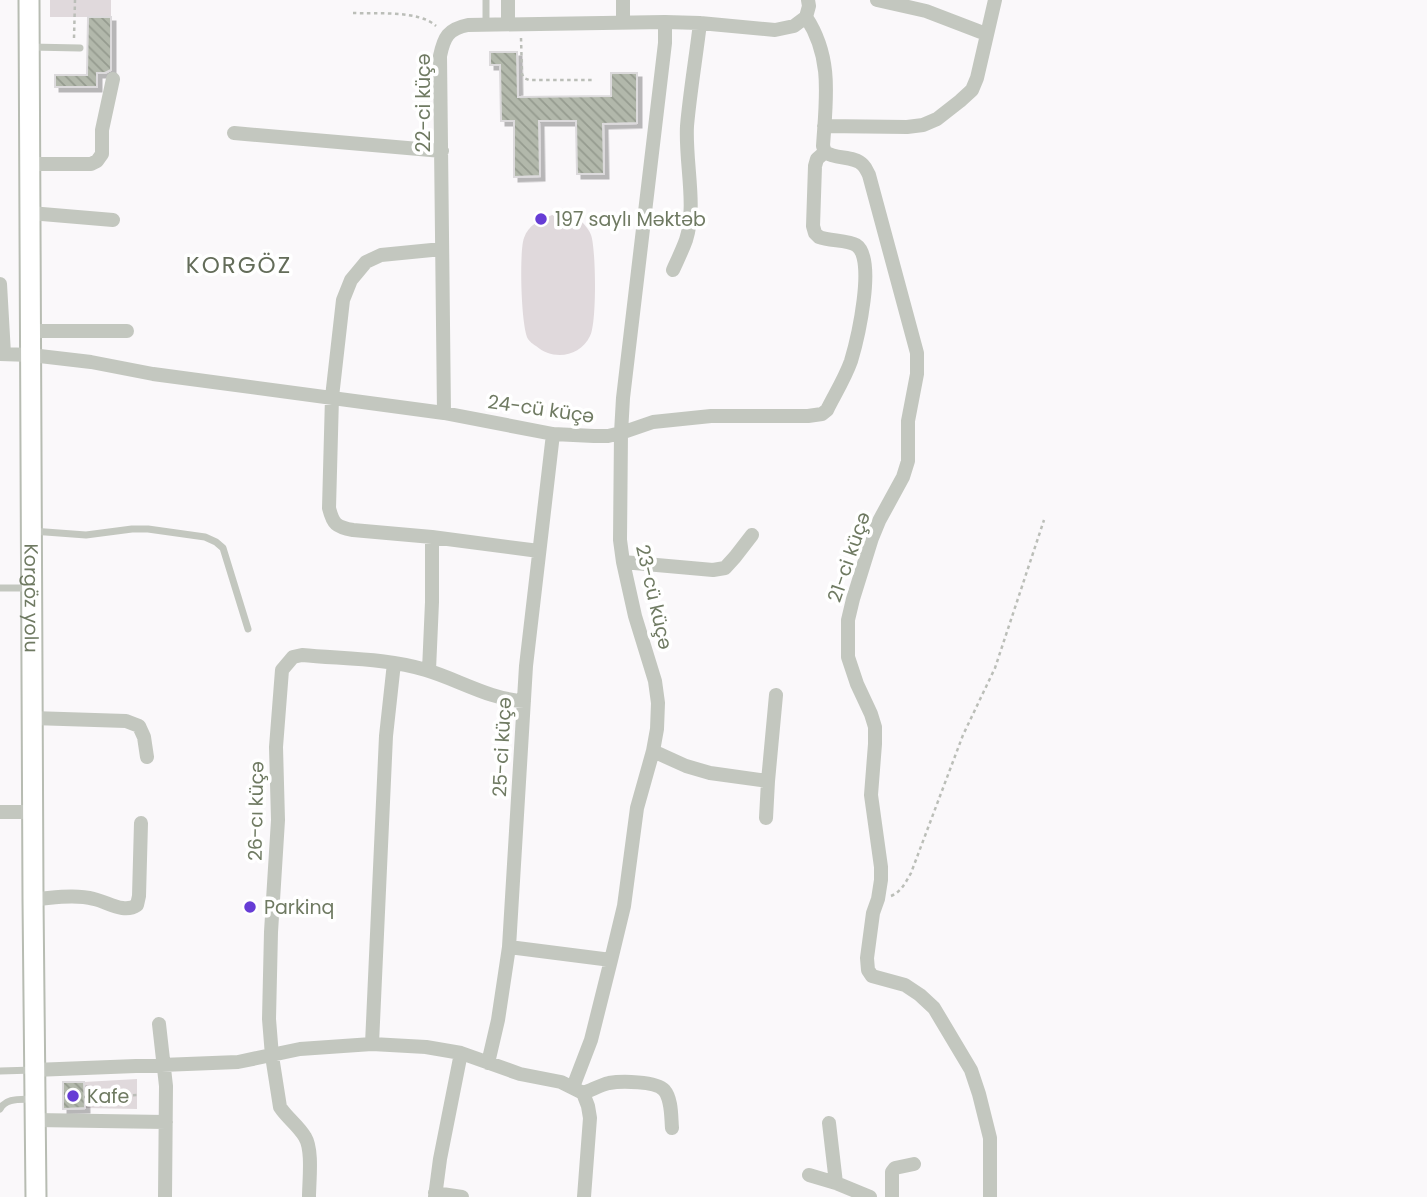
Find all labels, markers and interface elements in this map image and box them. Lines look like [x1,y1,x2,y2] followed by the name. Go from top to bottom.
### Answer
[410,54,437,152] street label: 22-ci küçə
[555,206,706,233] place label: 197 saylı Məktəb
[533,211,549,227] marker: 197 saylı Məktəb
[186,249,292,281] district label: KORGÖZ
[486,388,596,430] street label: 24-cü küçə
[821,508,877,606] street label: 21-ci küçə
[629,542,679,652] street label: 23-cü küçə
[18,543,45,653] street label: Korgöz yolu
[486,696,518,798] street label: 25-ci küçə
[242,761,270,861] street label: 26-cı küçə
[264,894,334,921] place label: Parkinq
[242,899,258,915] marker: Parkinq
[87,1083,129,1110] place label: Kafe
[65,1088,81,1104] marker: Kafe

